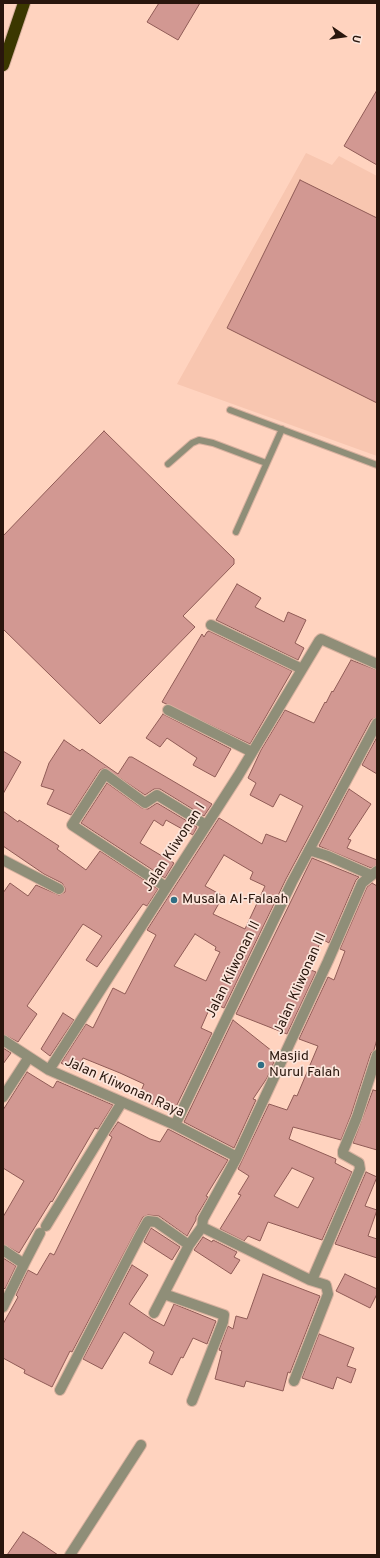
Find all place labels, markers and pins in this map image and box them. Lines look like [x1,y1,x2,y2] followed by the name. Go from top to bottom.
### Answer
[182,892,288,908] place label: Musala Al-Falaah
[169,895,179,905] marker: Musala Al-Falaah
[269,1049,340,1082] place label: Masjid Nurul Falah
[256,1060,266,1070] marker: Masjid Nurul Falah

